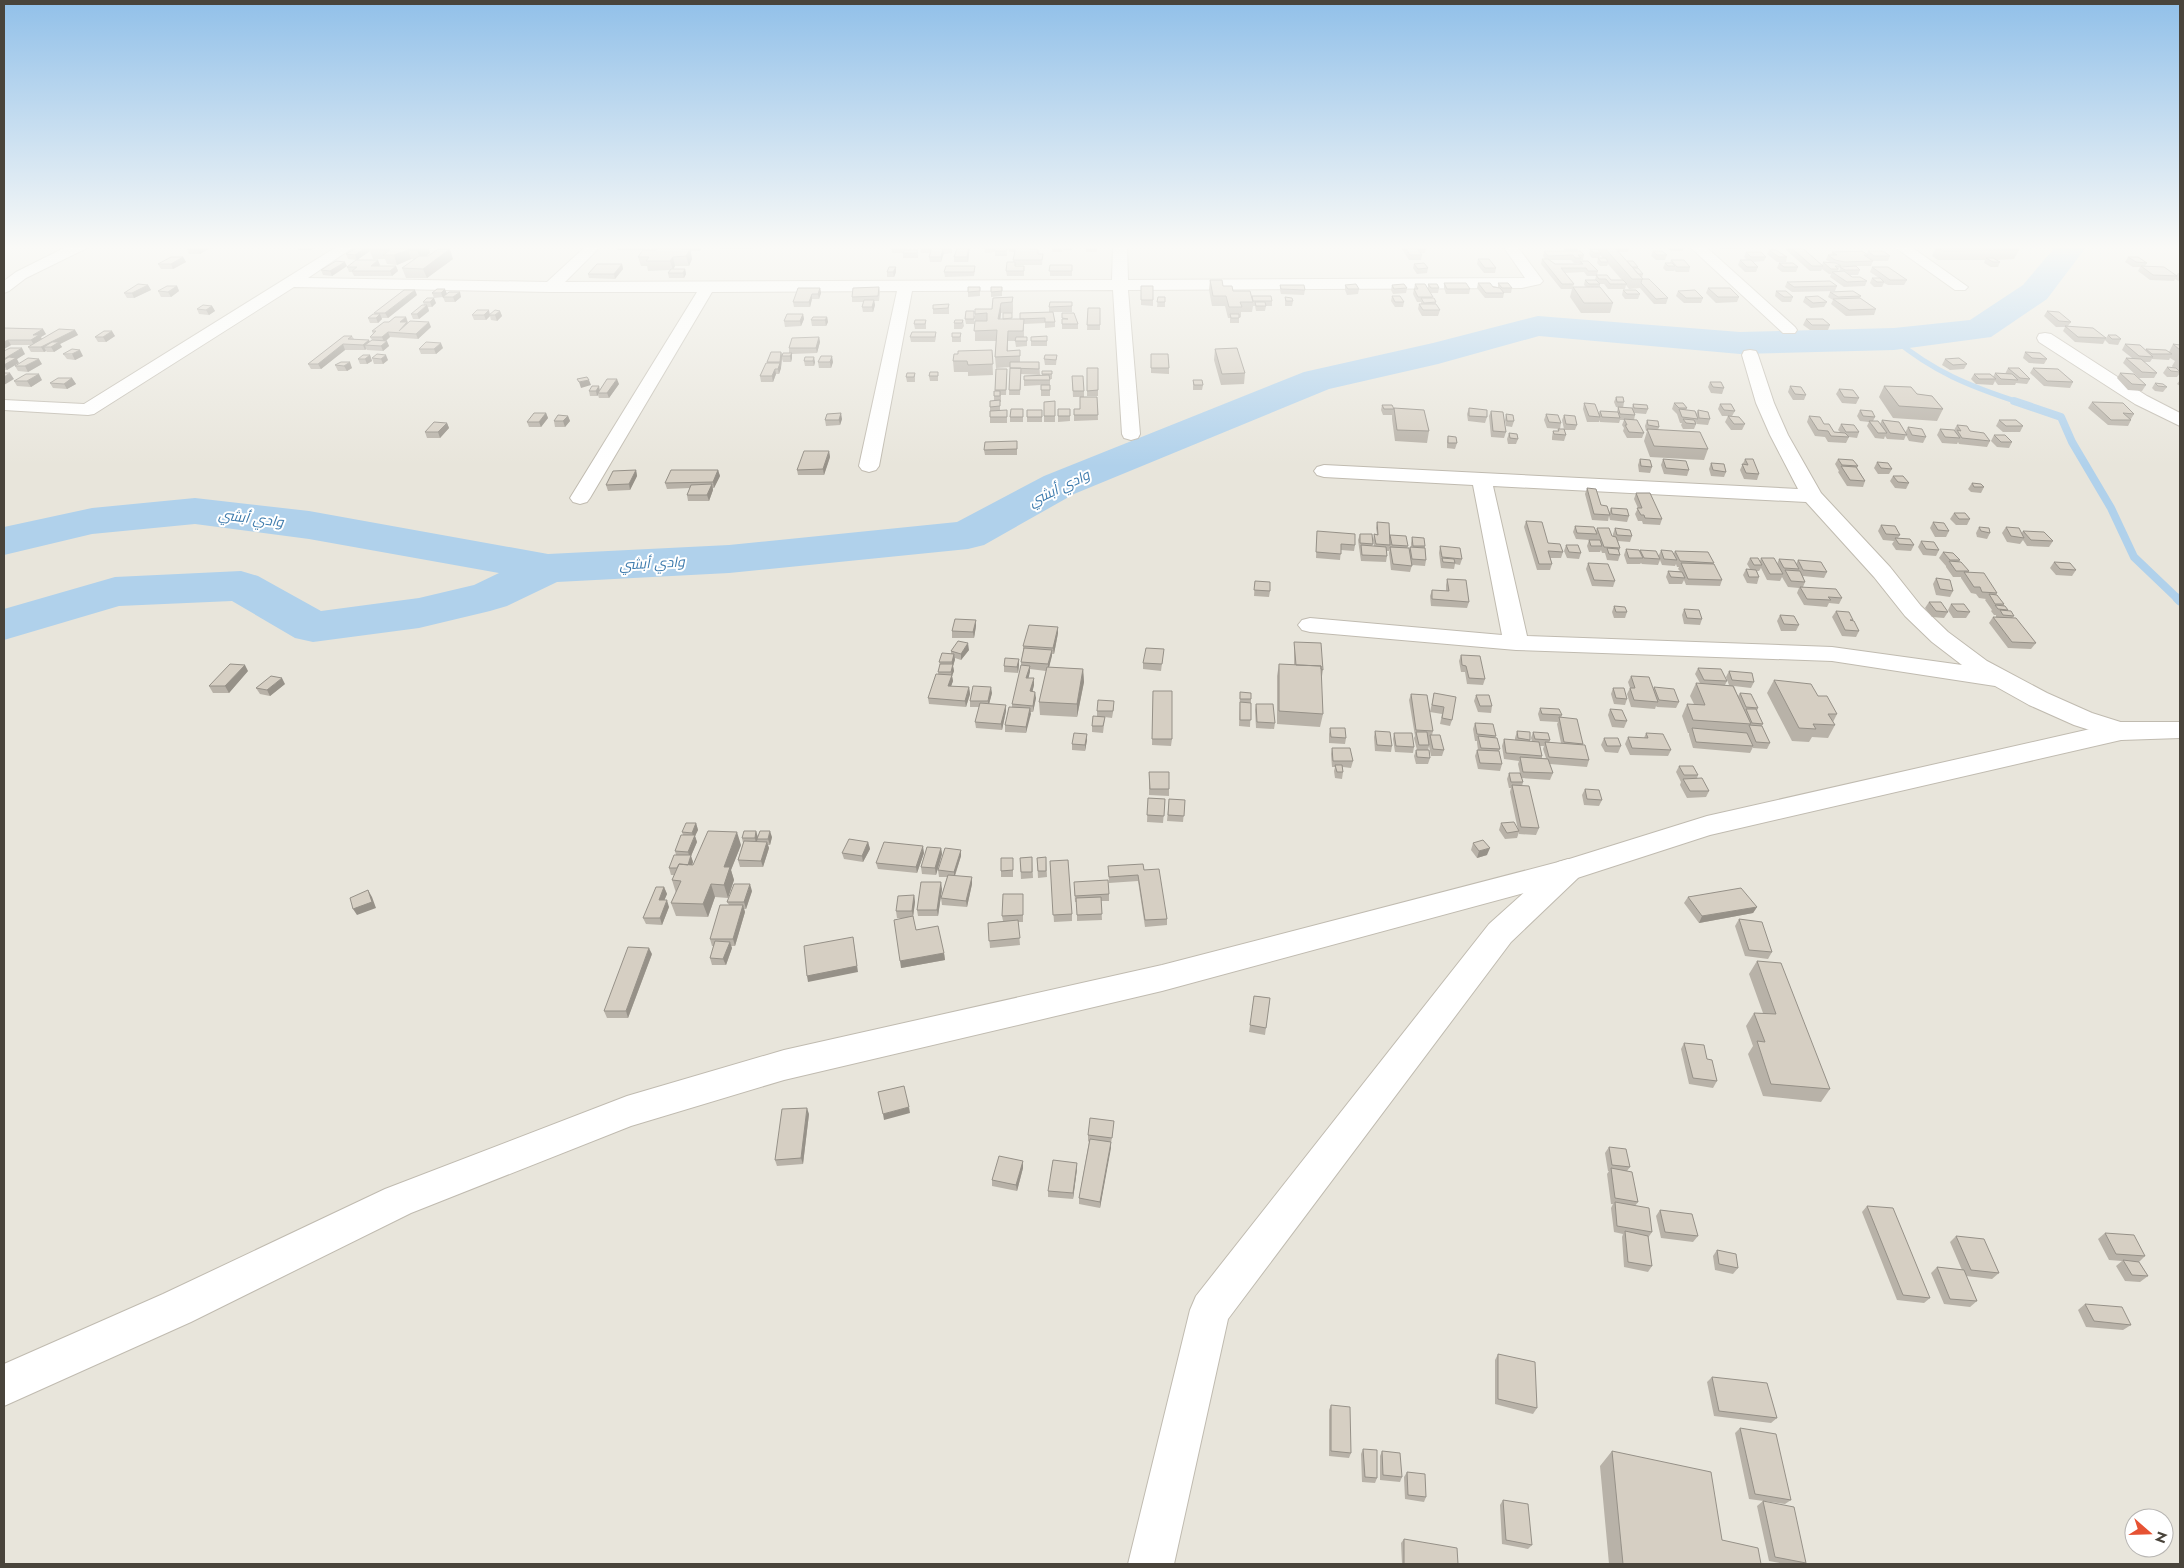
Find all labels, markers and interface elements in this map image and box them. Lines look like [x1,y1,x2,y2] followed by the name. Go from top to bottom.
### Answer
[1025,464,1095,513] water label: وادي أبشي
[217,504,286,534] water label: وادي أبشي
[619,551,687,577] water label: وادي أبشي
[2124,1508,2174,1558] north arrow
[2150,1529,2173,1546] text: N

